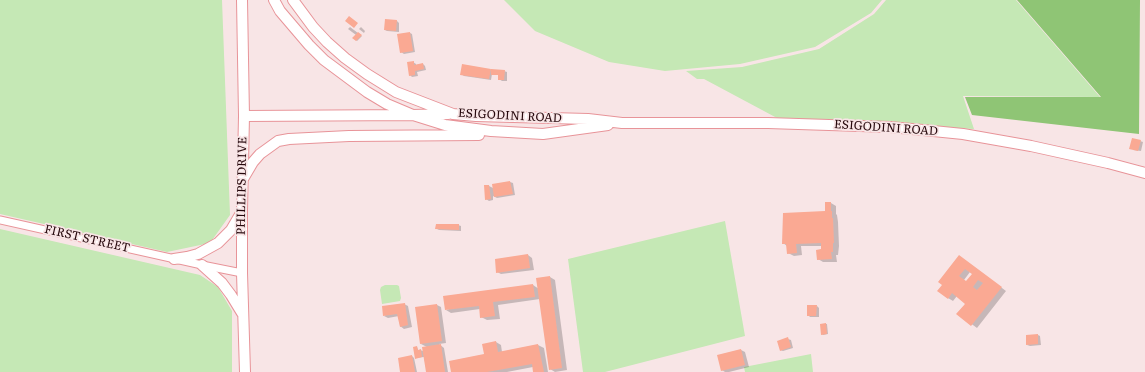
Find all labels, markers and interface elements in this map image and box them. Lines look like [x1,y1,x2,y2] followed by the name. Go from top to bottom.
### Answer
[458,106,562,126] street label: ESIGODINI ROAD
[834,117,938,139] street label: ESIGODINI ROAD
[234,137,250,235] street label: PHILLIPS DRIVE
[43,222,131,256] street label: FIRST STREET

